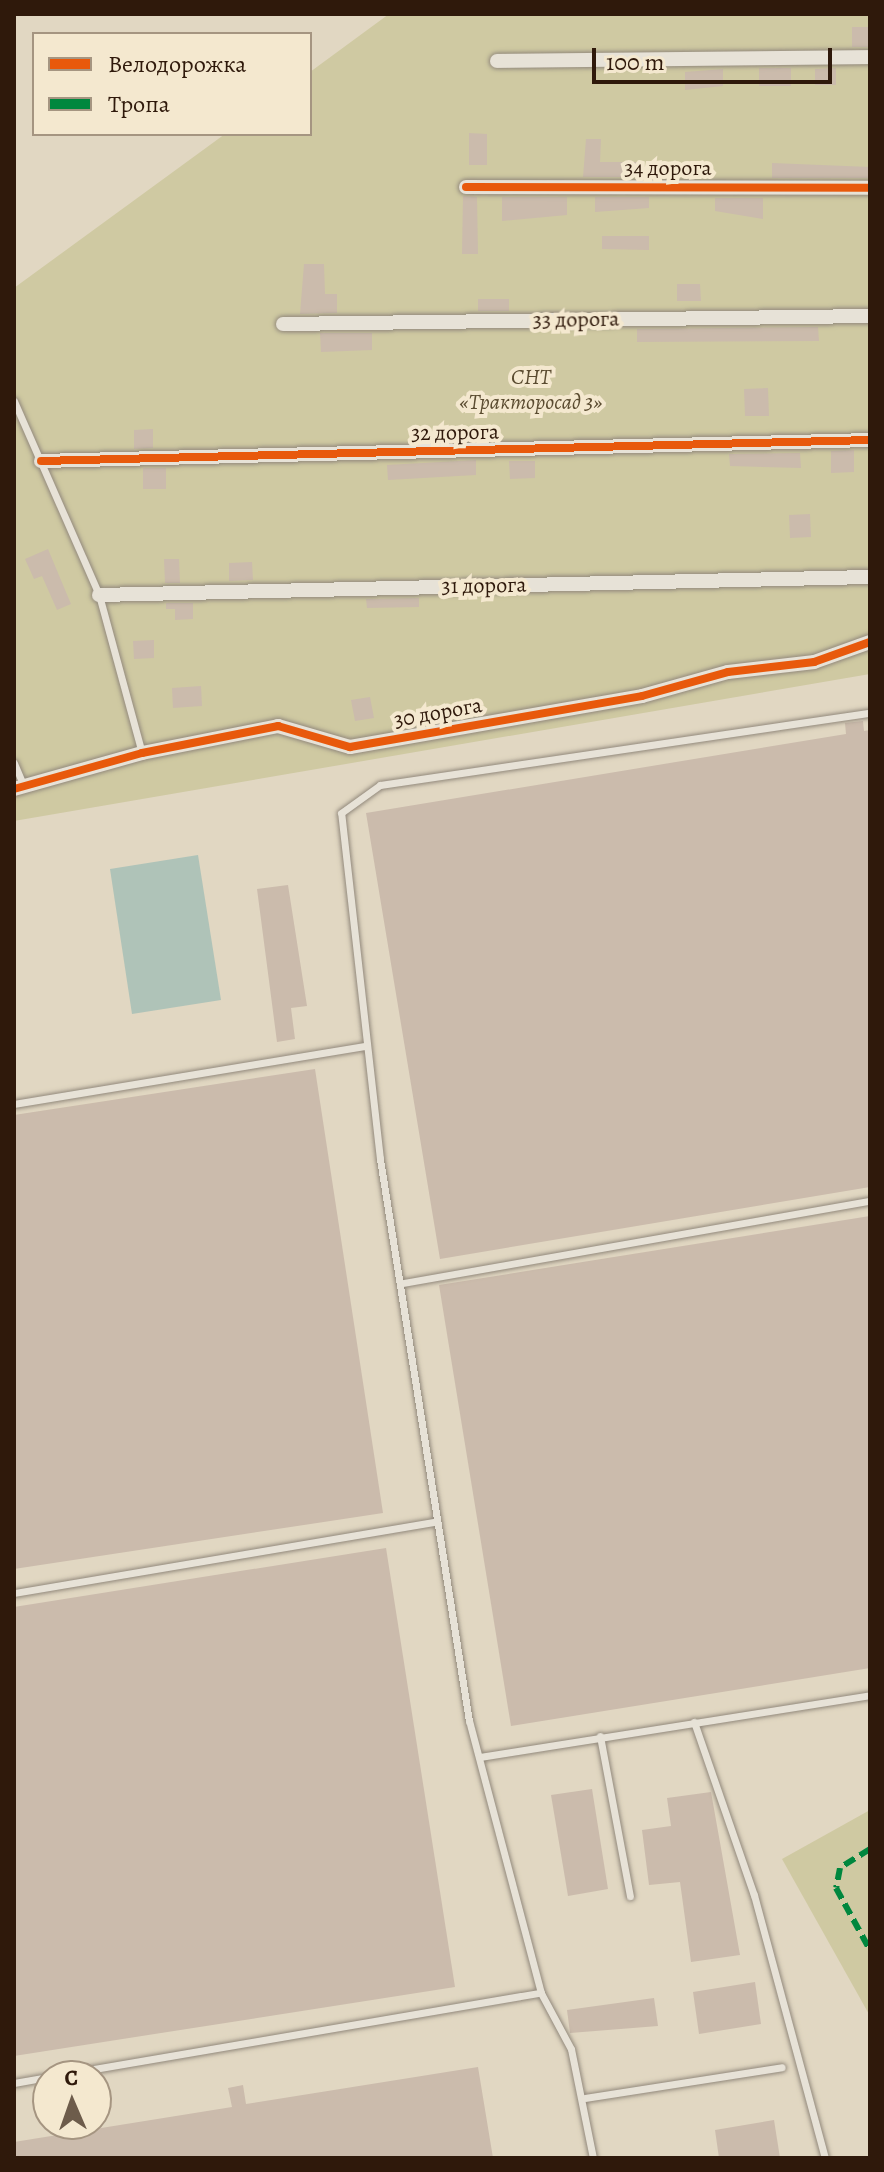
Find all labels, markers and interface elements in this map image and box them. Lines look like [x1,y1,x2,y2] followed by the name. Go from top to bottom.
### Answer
[32,32,312,136] legend
[596,32,836,82] scale bar
[606,46,665,78] text: 100 m
[108,48,246,80] text: Велодорожка
[108,88,170,120] text: Тропа
[624,156,712,182] street label: 34 дорога
[532,306,620,334] street label: 33 дорога
[460,364,602,416] park label: СНТ «Тракторосад 3»
[411,419,499,447] street label: 32 дорога
[441,572,527,600] street label: 31 дорога
[392,692,484,734] street label: 30 дорога
[32,2060,112,2140] north arrow
[64,2063,79,2093] text: С

